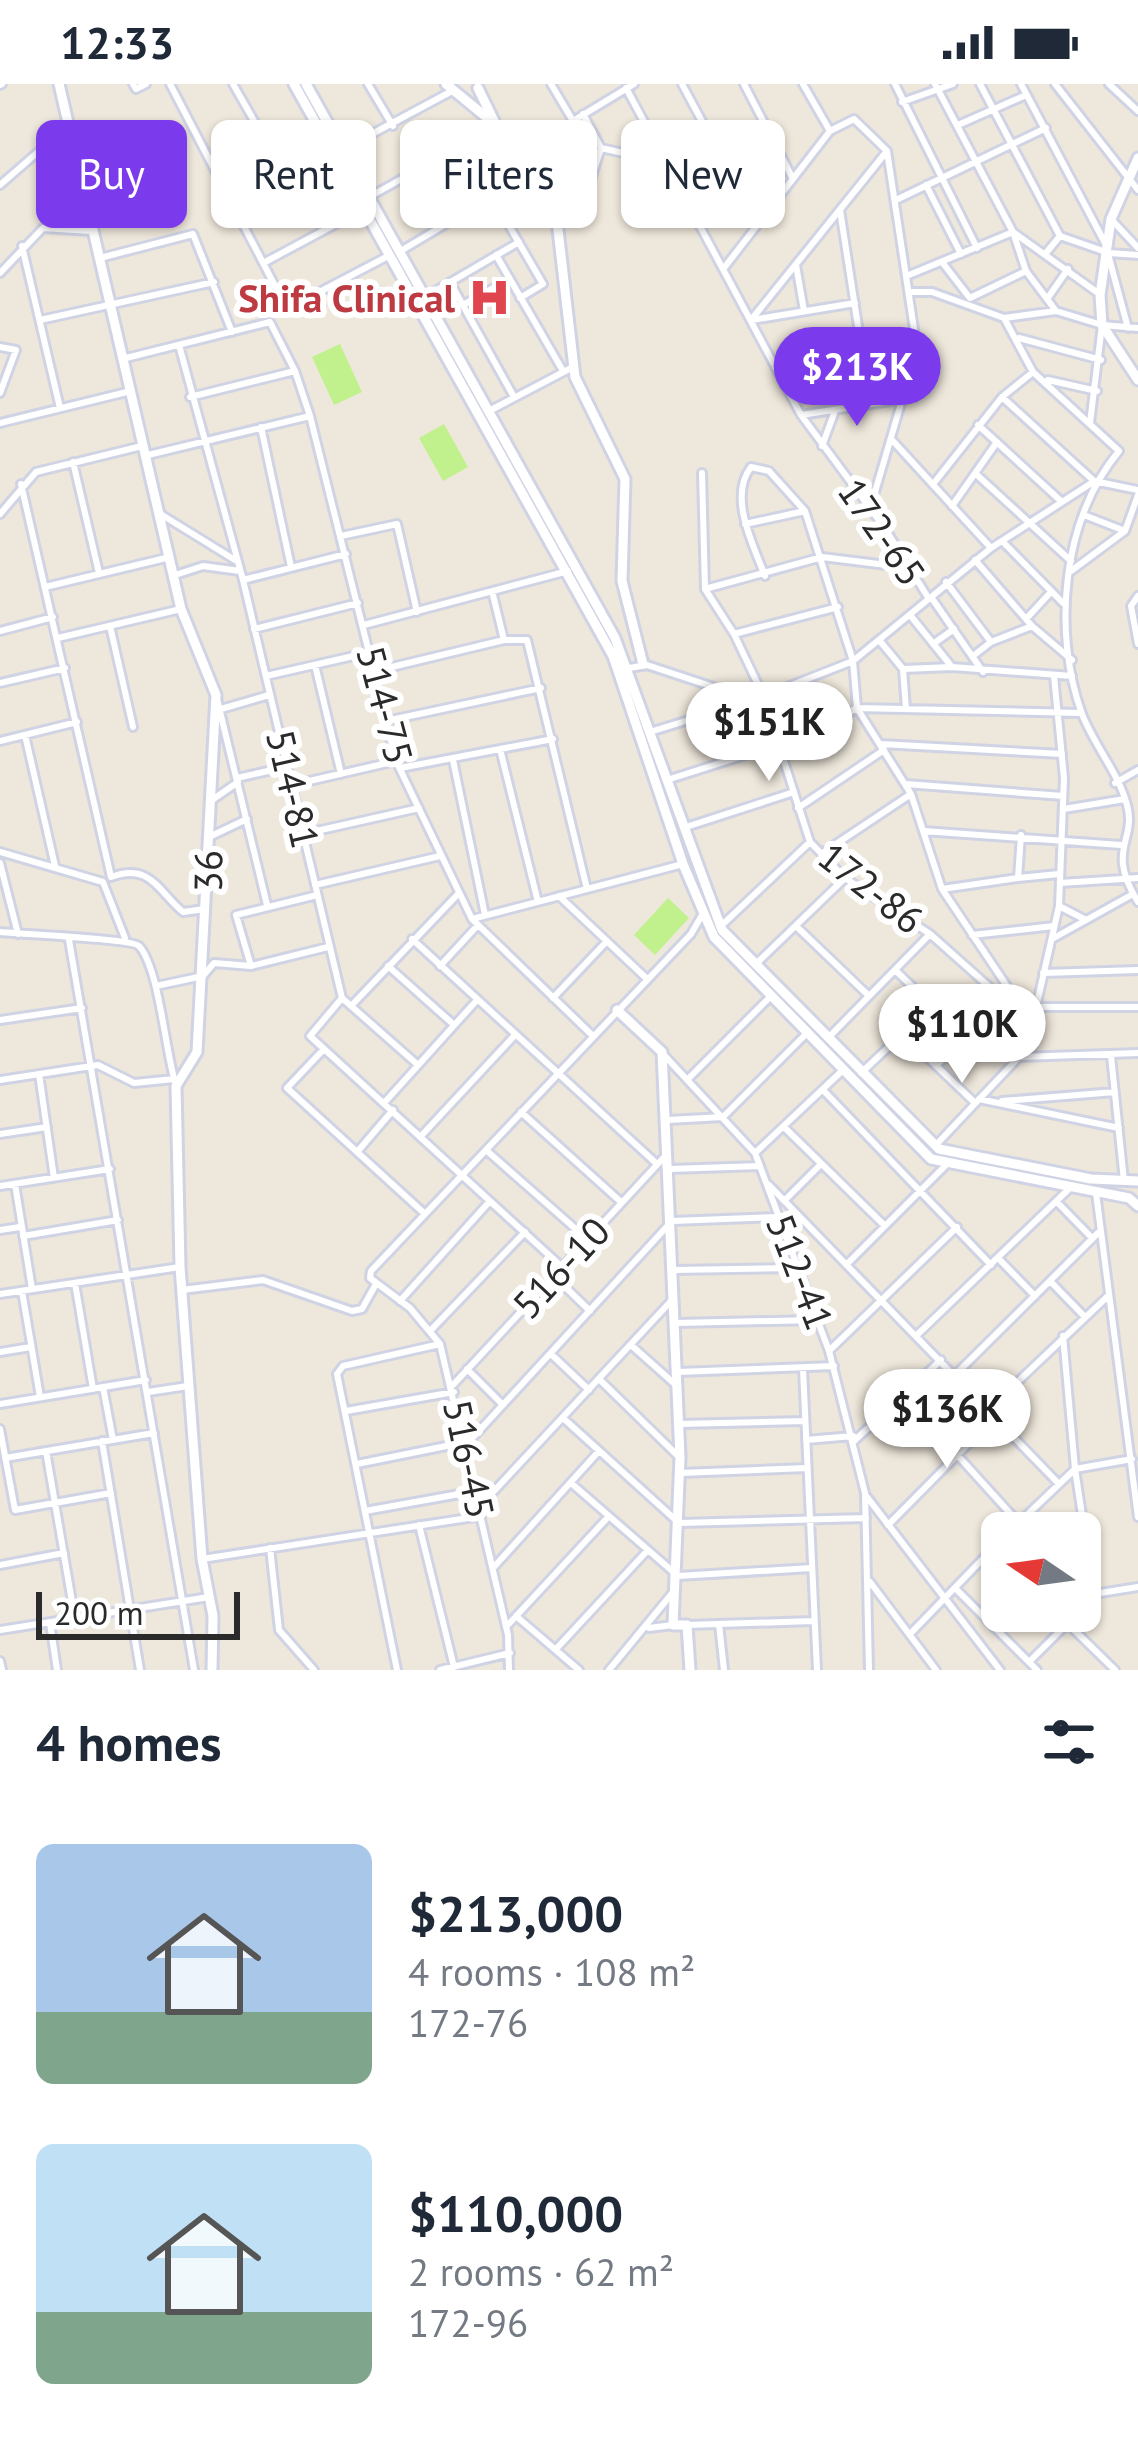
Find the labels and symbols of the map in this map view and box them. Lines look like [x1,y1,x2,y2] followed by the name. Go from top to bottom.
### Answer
[238,272,456,323] place label: Shifa Clinical
[466,275,512,321] hospital icon: Shifa Clinical
[773,327,941,429] pin: $213K
[827,468,938,596] street label: 172-65
[345,640,426,770] street label: 514-75
[685,682,853,784] pin: $151K
[255,725,332,853] street label: 514-81
[808,830,934,945] street label: 172-86
[182,849,233,893] street label: 36
[878,984,1046,1086] pin: $110K
[501,1206,620,1329] street label: 516-10
[755,1207,846,1337] street label: 512-41
[863,1369,1031,1471] pin: $136K
[432,1395,507,1523] street label: 516-45
[981,1512,1101,1632] north arrow
[36,1586,240,1639] scale bar

